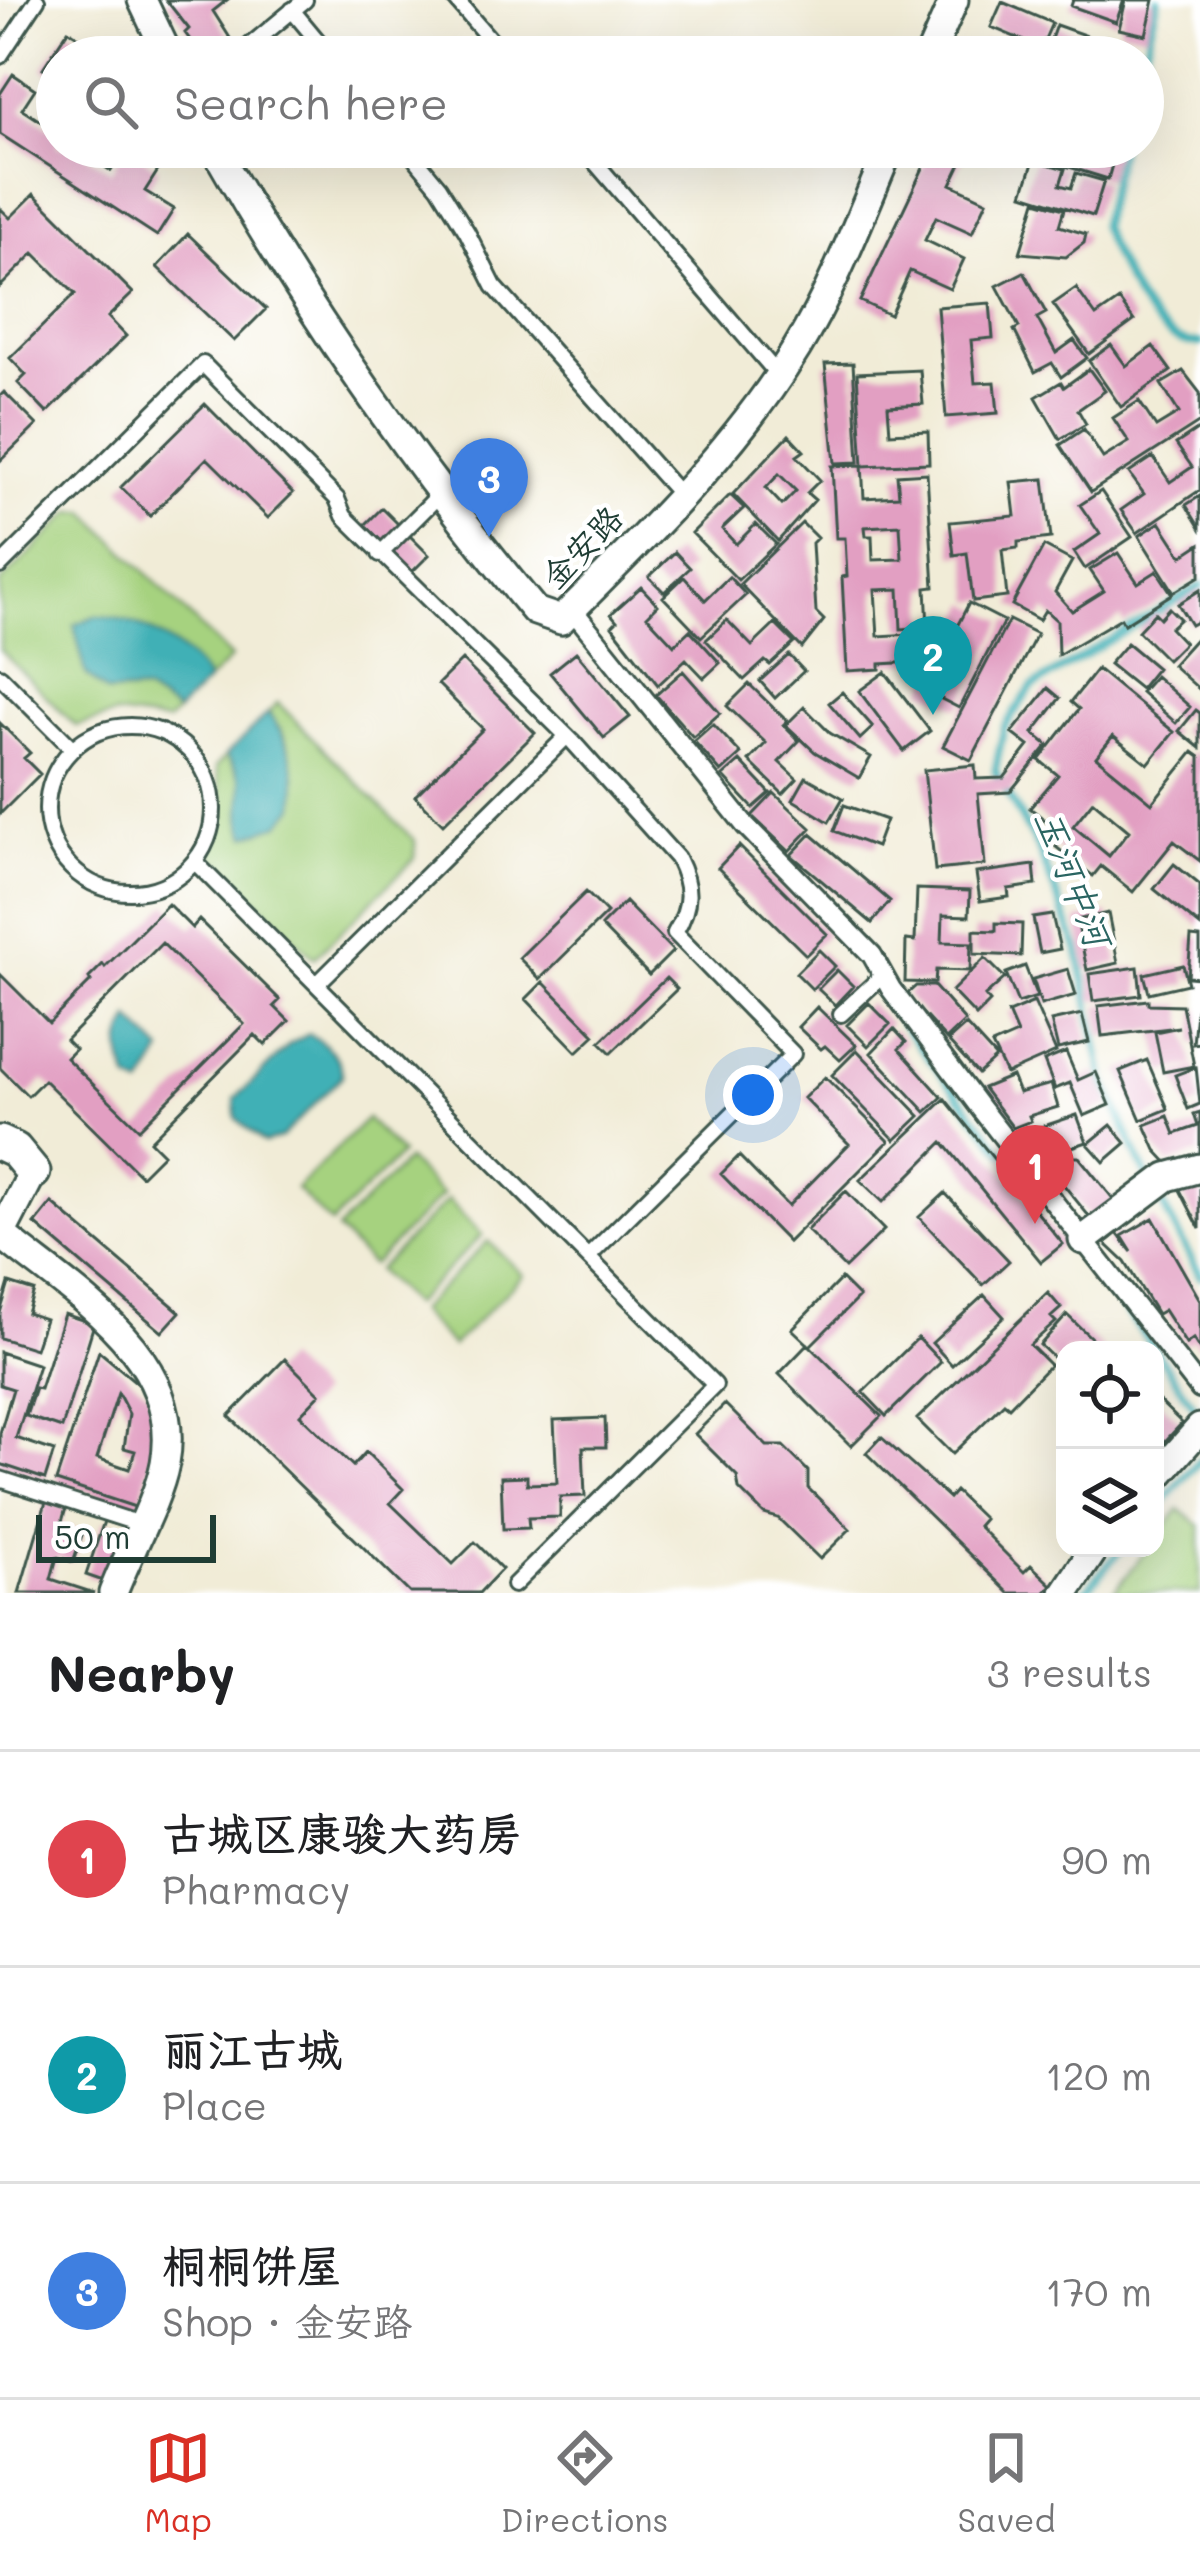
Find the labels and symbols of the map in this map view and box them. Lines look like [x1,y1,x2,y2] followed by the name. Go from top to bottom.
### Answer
[450,438,528,537] pin: 3
[531,495,631,597] street label: 金安路
[894,616,972,715] pin: 2
[1026,802,1125,958] water label: 玉河中河
[723,1065,783,1125] your location
[996,1125,1074,1224] pin: 1
[36,1509,216,1562] scale bar

